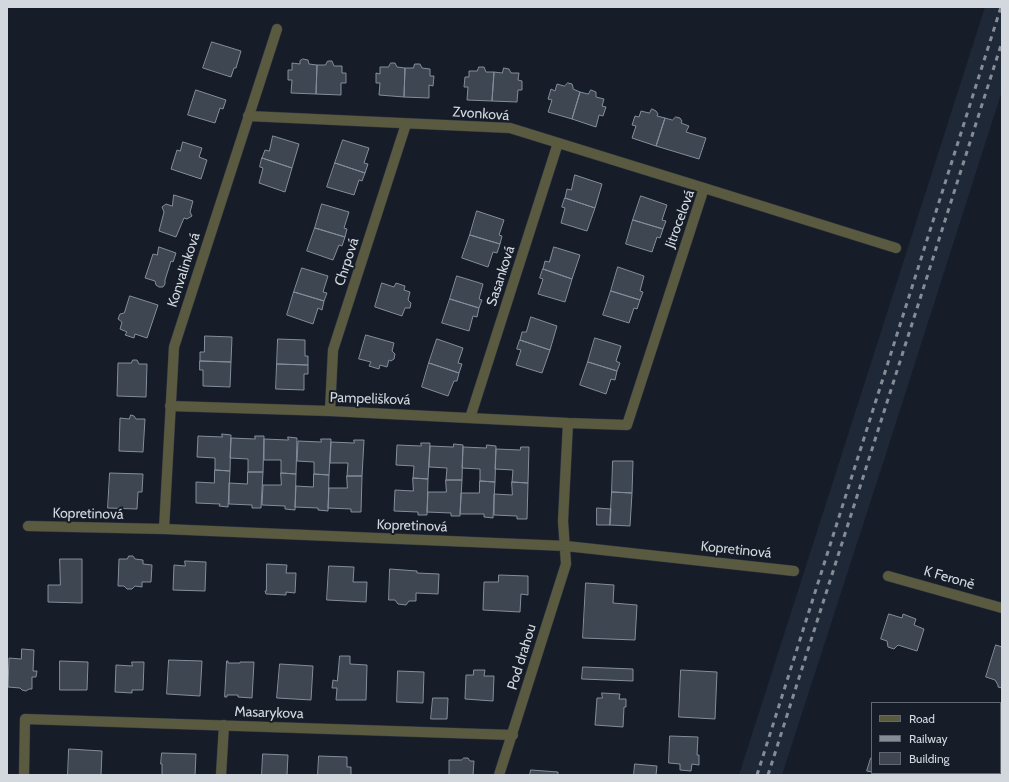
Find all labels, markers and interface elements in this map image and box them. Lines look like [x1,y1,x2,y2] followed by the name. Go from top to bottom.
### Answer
[452,104,510,124] street label: Zvonková
[662,188,698,250] street label: Jitrocelová
[164,231,204,309] street label: Konvalinková
[331,236,363,288] street label: Chrpová
[483,244,519,308] street label: Sasanková
[329,389,411,409] street label: Pampelišková
[52,505,124,523] street label: Kopretinová
[376,516,448,536] street label: Kopretinová
[700,538,772,562] street label: Kopretinová
[922,563,976,593] street label: K Feroně
[504,622,540,692] street label: Pod drahou
[871,702,1001,774] legend
[234,703,304,723] street label: Masarykova
[909,711,935,726] text: Road
[909,731,947,746] text: Railway
[909,751,950,766] text: Building

